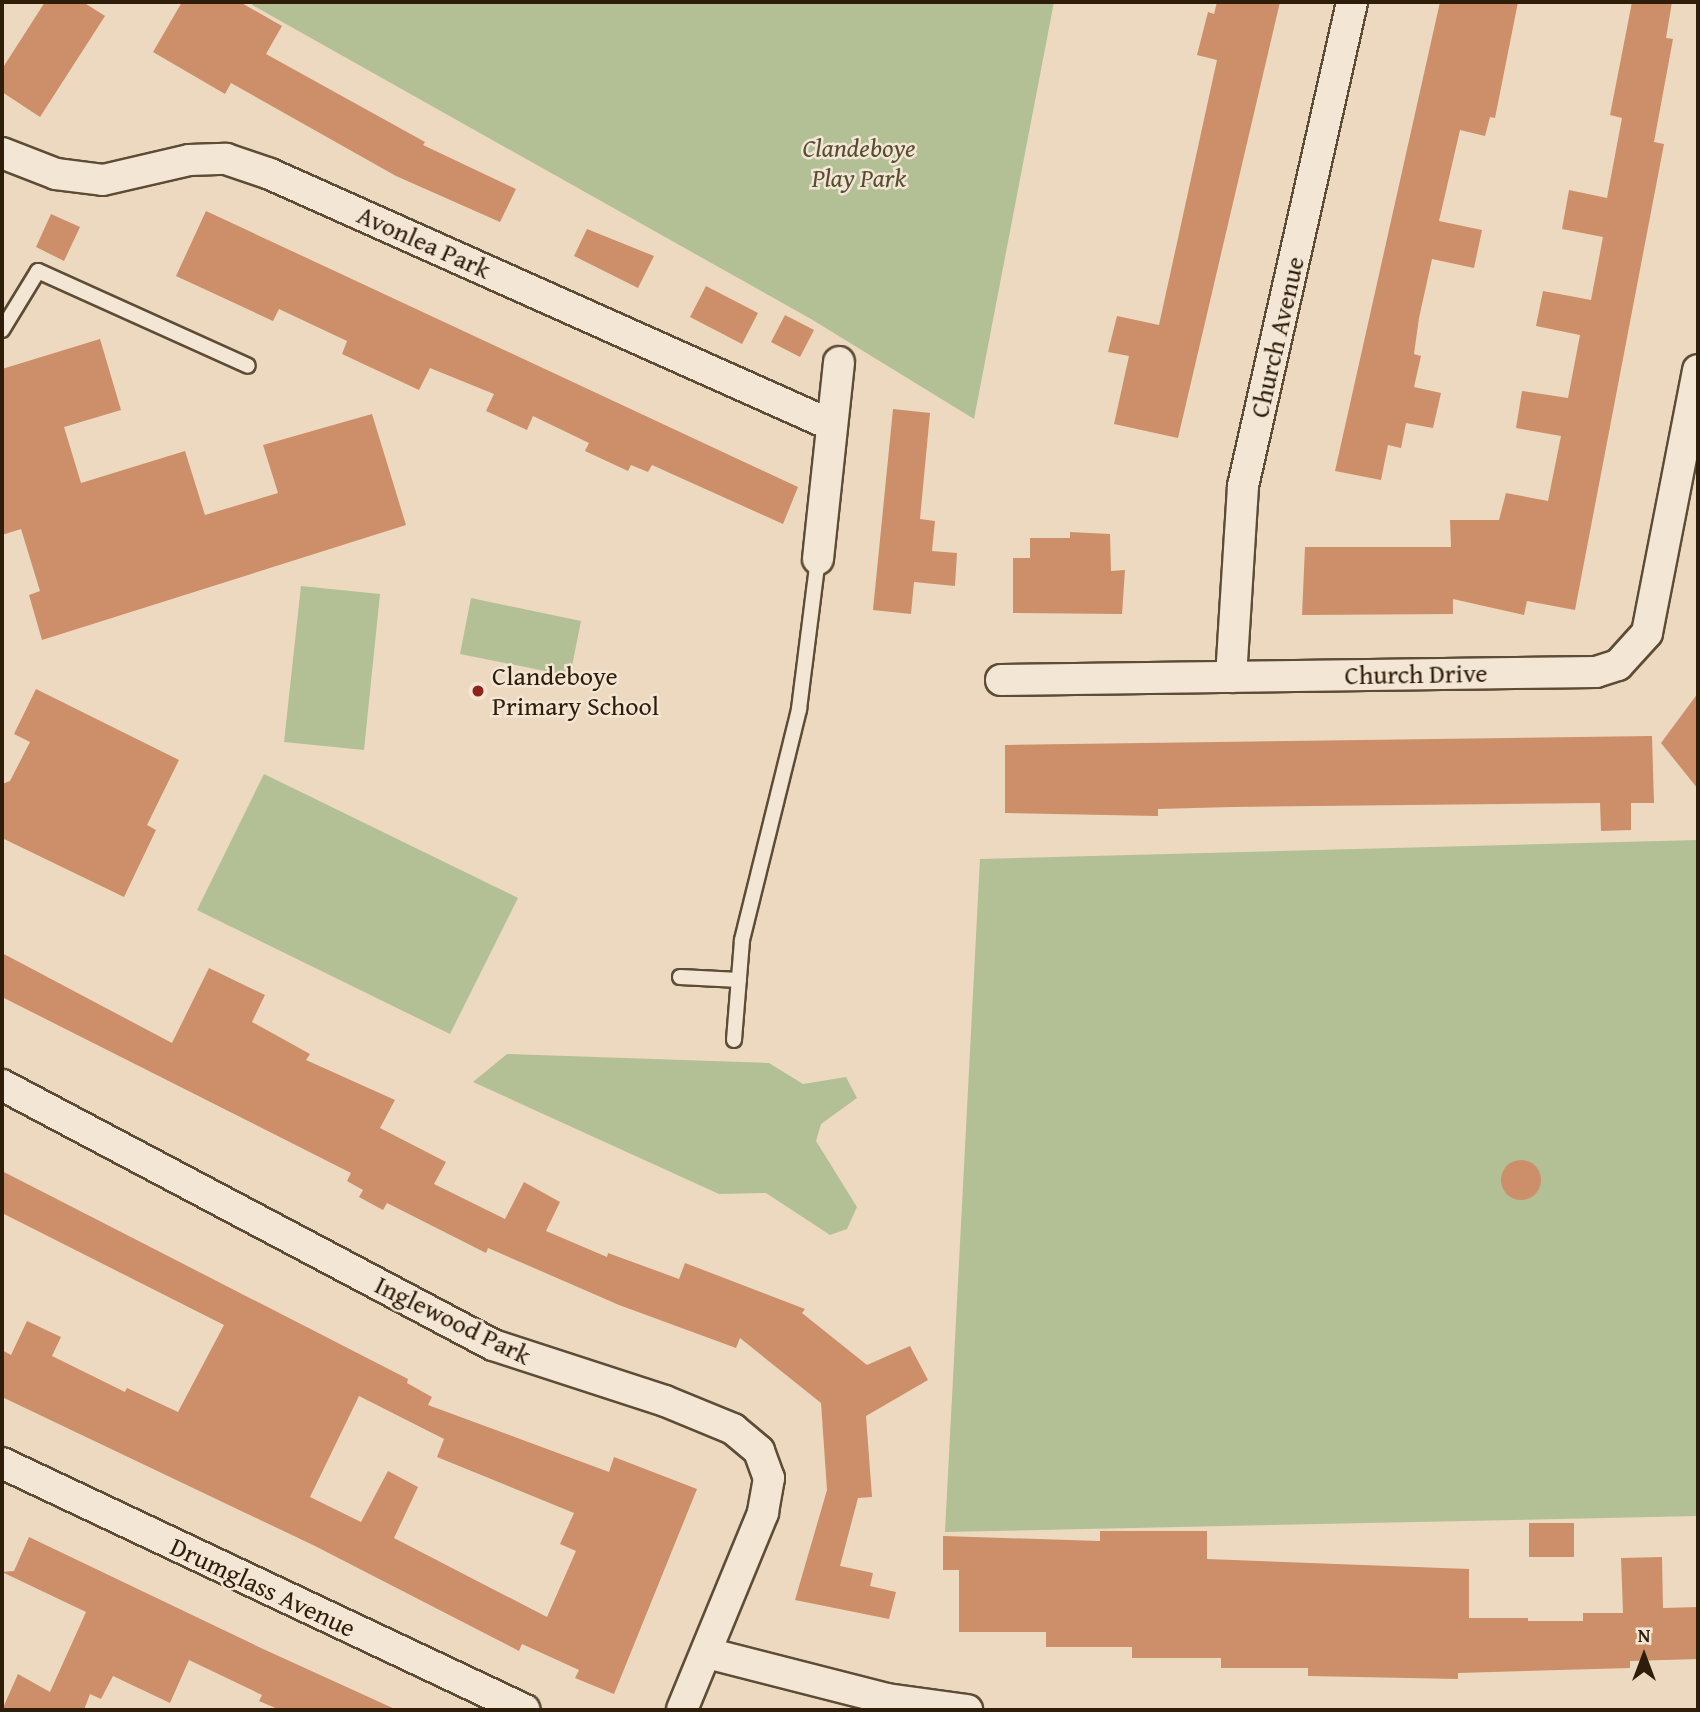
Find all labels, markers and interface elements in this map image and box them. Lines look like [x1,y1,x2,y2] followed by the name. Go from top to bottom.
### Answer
[803,132,915,194] park label: Clandeboye Play Park
[353,199,495,285] street label: Avonlea Park
[1243,253,1311,421] street label: Church Avenue
[1344,657,1488,691] street label: Church Drive
[492,660,659,722] place label: Clandeboye Primary School
[470,683,486,699] marker: Clandeboye Primary School
[370,1269,536,1371] street label: Inglewood Park
[166,1530,360,1644] street label: Drumglass Avenue
[1609,1621,1679,1691] north arrow
[1638,1621,1650,1649] text: N

